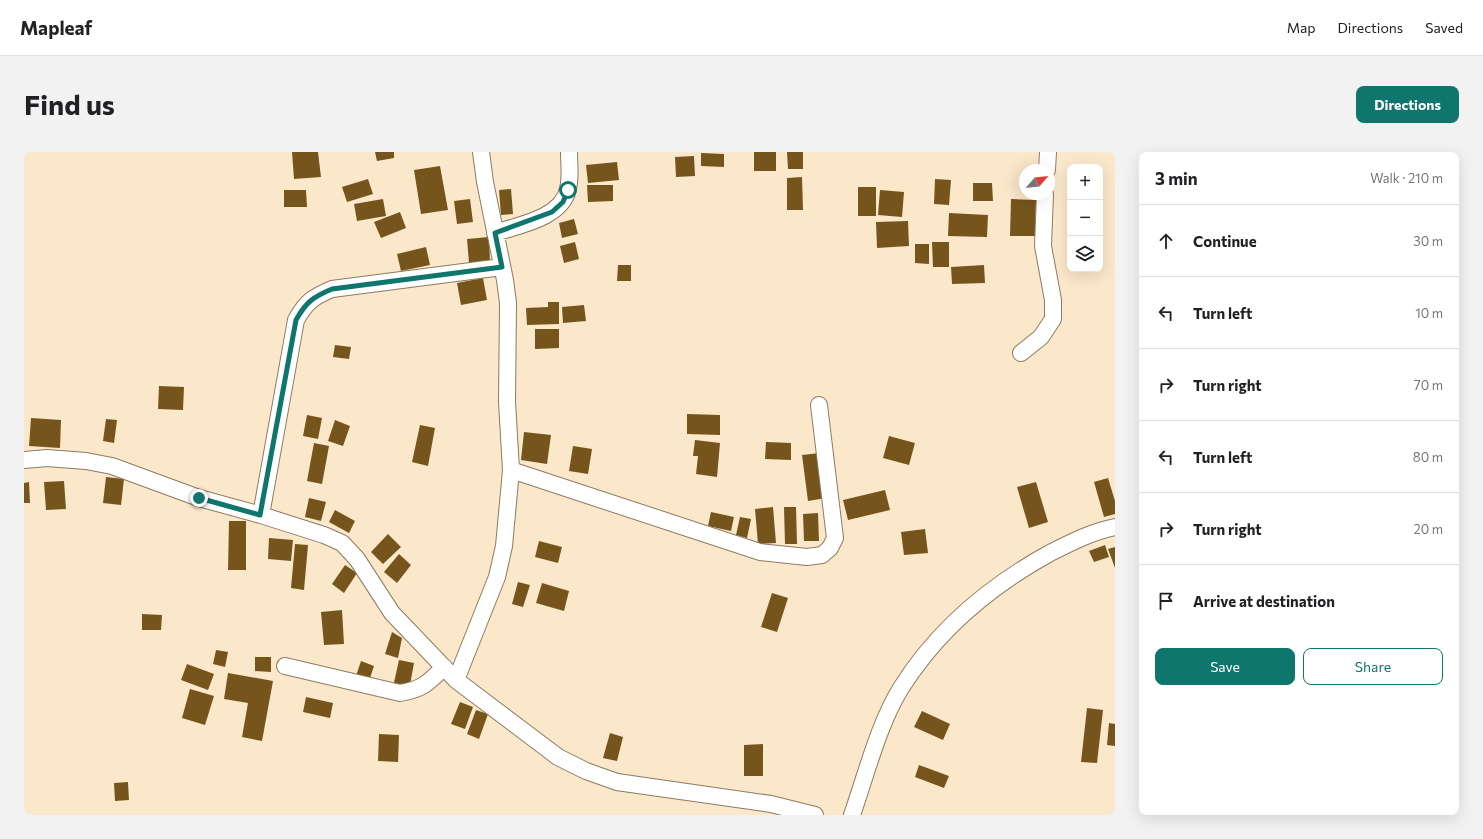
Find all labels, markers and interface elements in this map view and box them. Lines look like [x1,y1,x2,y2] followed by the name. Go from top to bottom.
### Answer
[20,16,92,39] text: Mapleaf
[1287,19,1316,36] text: Map
[1338,19,1403,36] text: Directions
[1425,19,1463,36] text: Saved
[1356,86,1459,123] button: Directions
[24,87,115,121] text: Find us
[1019,164,1055,200] north arrow
[1067,164,1103,272] map controls
[1067,164,1103,200] button: +
[1155,168,1198,189] text: 3 min
[1370,170,1443,186] text: Walk · 210 m
[559,181,577,199] route start
[1067,200,1103,236] button: −
[1155,230,1177,252] icon: ahead
[1193,232,1257,250] text: Continue
[1413,233,1443,249] text: 30 m
[1067,236,1103,272] button: layers
[1155,302,1177,324] icon: left
[1193,304,1252,322] text: Turn left
[1415,305,1443,321] text: 10 m
[1155,374,1177,396] icon: right
[1193,376,1262,394] text: Turn right
[1414,377,1443,393] text: 70 m
[1155,446,1177,468] icon: left
[1193,448,1252,466] text: Turn left
[1413,449,1443,465] text: 80 m
[190,489,208,507] route end
[1155,518,1177,540] icon: right
[1193,520,1262,538] text: Turn right
[1414,521,1443,537] text: 20 m
[1155,590,1177,612] icon: arrive
[1193,592,1335,610] text: Arrive at destination
[1155,648,1295,685] button: Save
[1303,648,1443,685] button: Share

